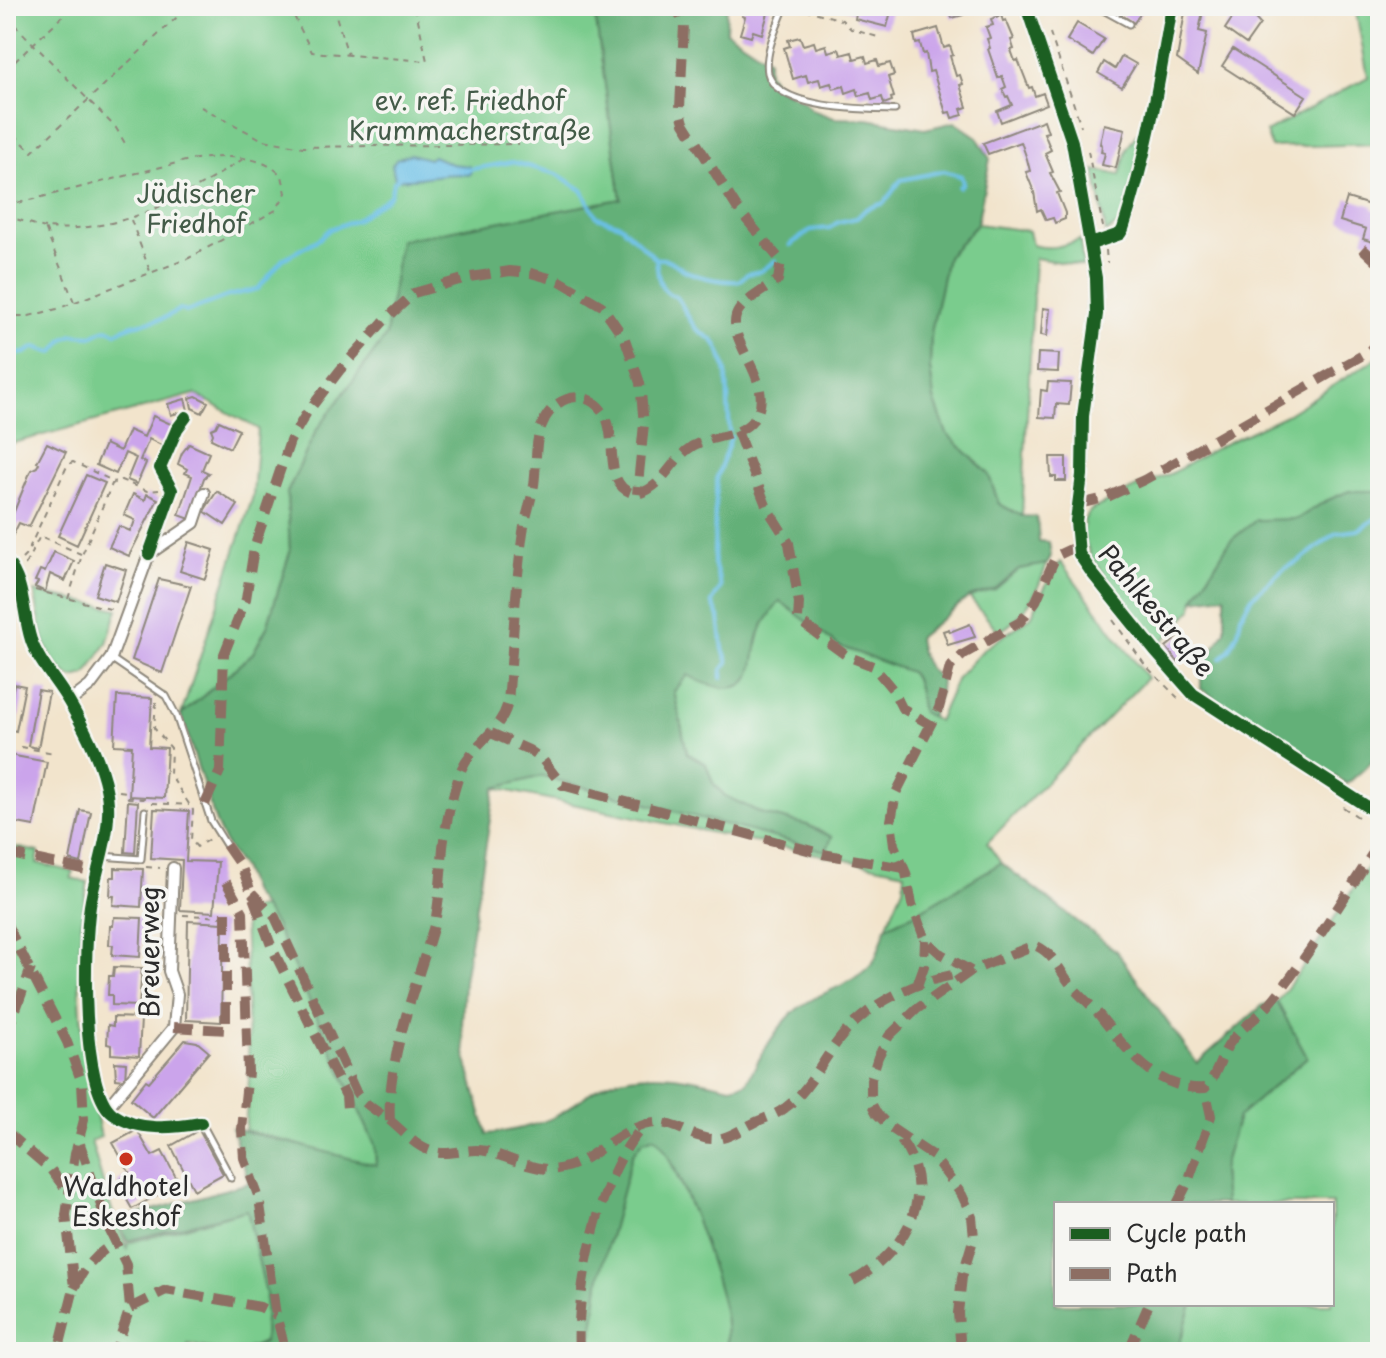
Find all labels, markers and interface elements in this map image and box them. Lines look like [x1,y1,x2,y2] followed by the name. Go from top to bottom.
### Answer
[349,80,591,149] park label: ev. ref. Friedhof Krummacherstraße
[137,173,256,242] park label: Jüdischer Friedhof
[1090,535,1224,685] street label: Pahlkestraße
[129,886,168,1018] street label: Breuerweg
[117,1150,135,1168] marker: Waldhotel Eskeshof
[63,1166,189,1235] place label: Waldhotel Eskeshof
[1054,1202,1334,1306] legend
[1126,1214,1247,1250] text: Cycle path
[1126,1254,1178,1290] text: Path

